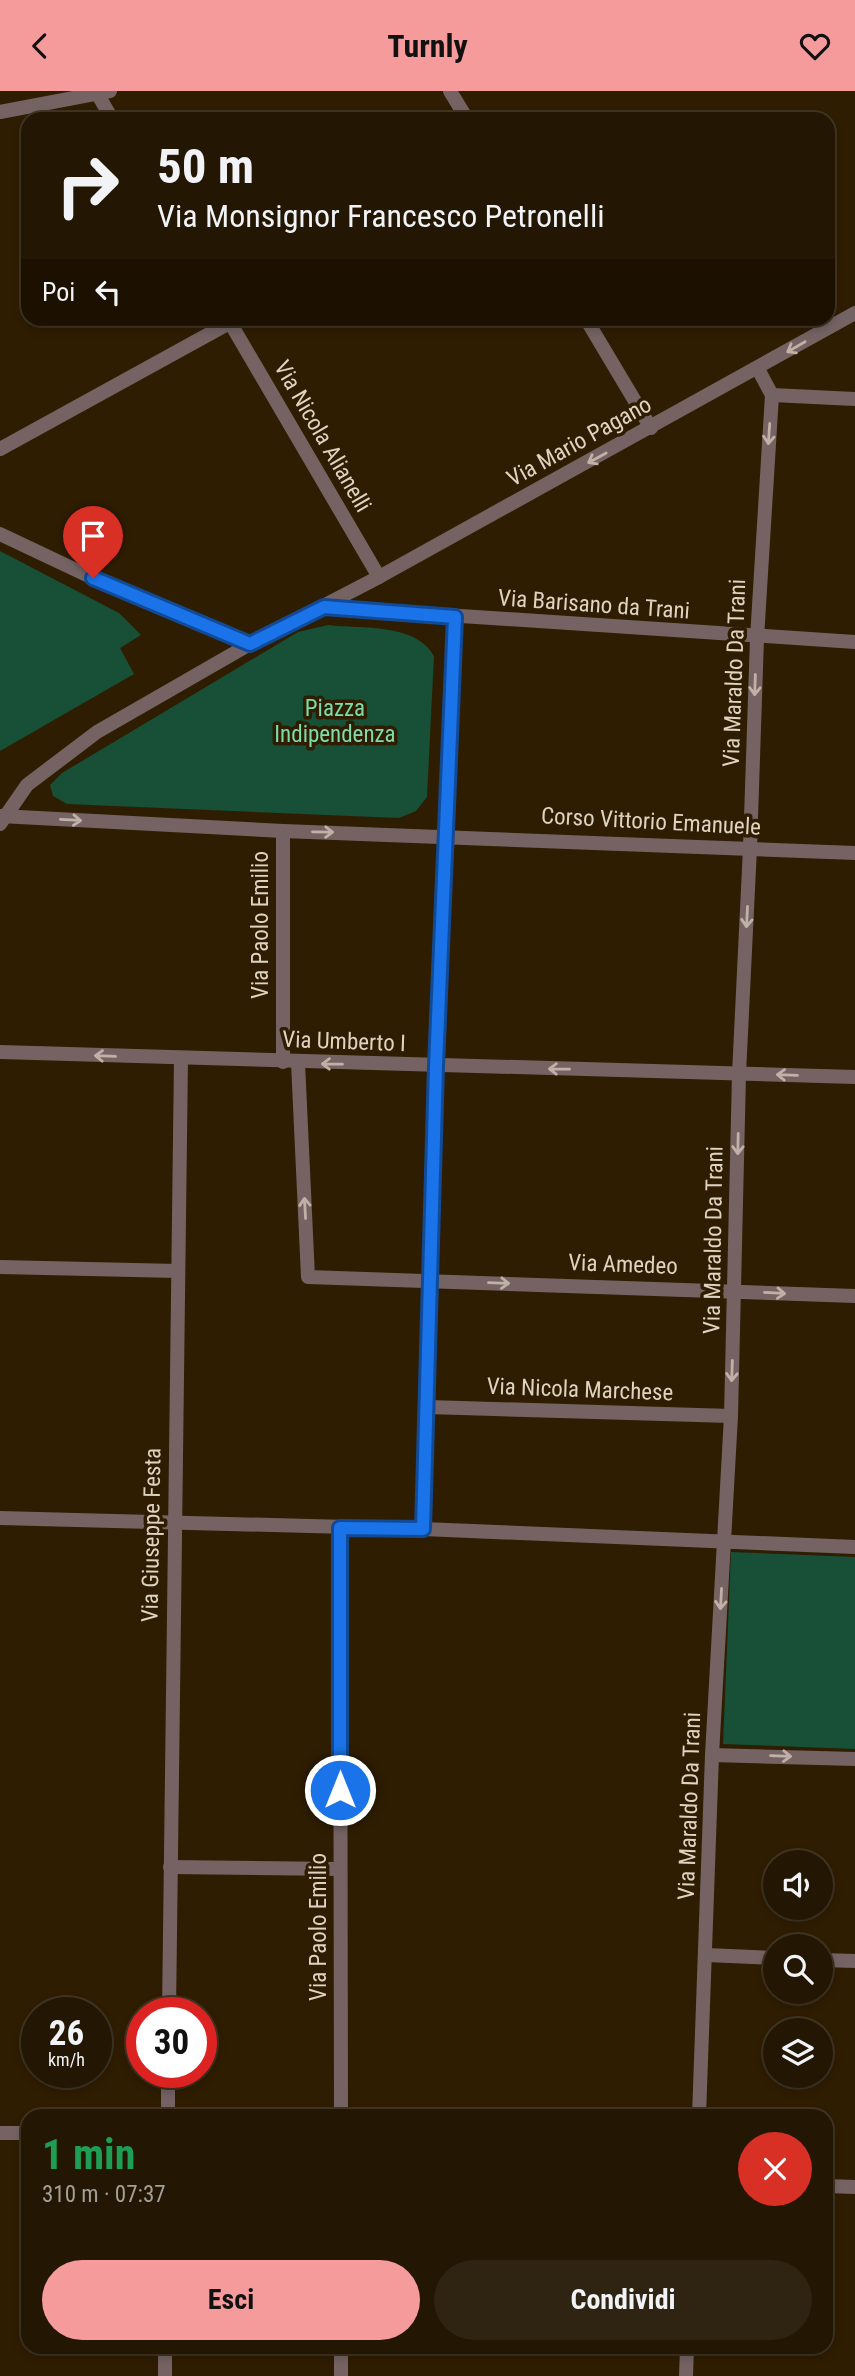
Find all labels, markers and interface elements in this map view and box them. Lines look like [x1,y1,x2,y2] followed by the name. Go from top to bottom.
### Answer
[21,27,59,65] icon: back
[387,27,468,65] text: Turnly
[796,27,834,65] icon: heart
[157,138,254,195] text: 50 m
[42,140,133,231] icon: right
[157,197,605,235] text: Via Monsignor Francesco Petronelli
[89,273,127,311] icon: left
[42,277,75,307] text: Poi
[786,340,806,354] one-way arrow
[268,356,377,517] street label: Via Nicola Alianelli
[502,391,656,492] street label: Via Mario Pagano
[763,422,776,445] one-way arrow
[587,451,608,465] one-way arrow
[63,506,123,578] pin
[74,517,112,555] icon: arrive
[718,579,751,767] street label: Via Maraldo Da Trani
[497,584,691,625] street label: Via Barisano da Trani
[748,673,762,696] one-way arrow
[274,695,396,748] park label: Piazza Indipendenza
[540,802,762,841] street label: Corso Vittorio Emanuele
[60,813,83,826] one-way arrow
[311,825,334,838] one-way arrow
[247,851,274,999] street label: Via Paolo Emilio
[740,905,753,928] one-way arrow
[282,1026,406,1057] street label: Via Umberto I
[93,1049,116,1062] one-way arrow
[321,1057,344,1070] one-way arrow
[548,1063,571,1076] one-way arrow
[776,1068,799,1082] one-way arrow
[731,1132,744,1155] one-way arrow
[698,1146,729,1334] street label: Via Maraldo Da Trani
[298,1197,311,1220] one-way arrow
[568,1249,678,1280] street label: Via Amedeo
[487,1276,510,1289] one-way arrow
[763,1286,786,1299] one-way arrow
[726,1360,739,1383] one-way arrow
[486,1373,674,1406] street label: Via Nicola Marchese
[136,1448,167,1622] street label: Via Giuseppe Festa
[715,1587,728,1610] one-way arrow
[673,1712,706,1900] street label: Via Maraldo Da Trani
[769,1750,792,1763] one-way arrow
[303,1753,377,1827] position arrow
[763,1850,833,2088] map controls
[763,1850,833,1920] button: sound
[305,1853,332,2001] street label: Via Paolo Emilio
[763,1934,833,2004] button: search
[126,1997,217,2088] speed limit sign: 30
[49,2013,84,2054] text: 26
[763,2018,833,2088] button: layers
[48,2049,85,2070] text: km/h
[42,2130,135,2179] text: 1 min
[738,2132,812,2206] button: close
[42,2181,166,2208] text: 310 m · 07:37
[42,2260,420,2340] button: Esci
[434,2260,812,2340] button: Condividi

